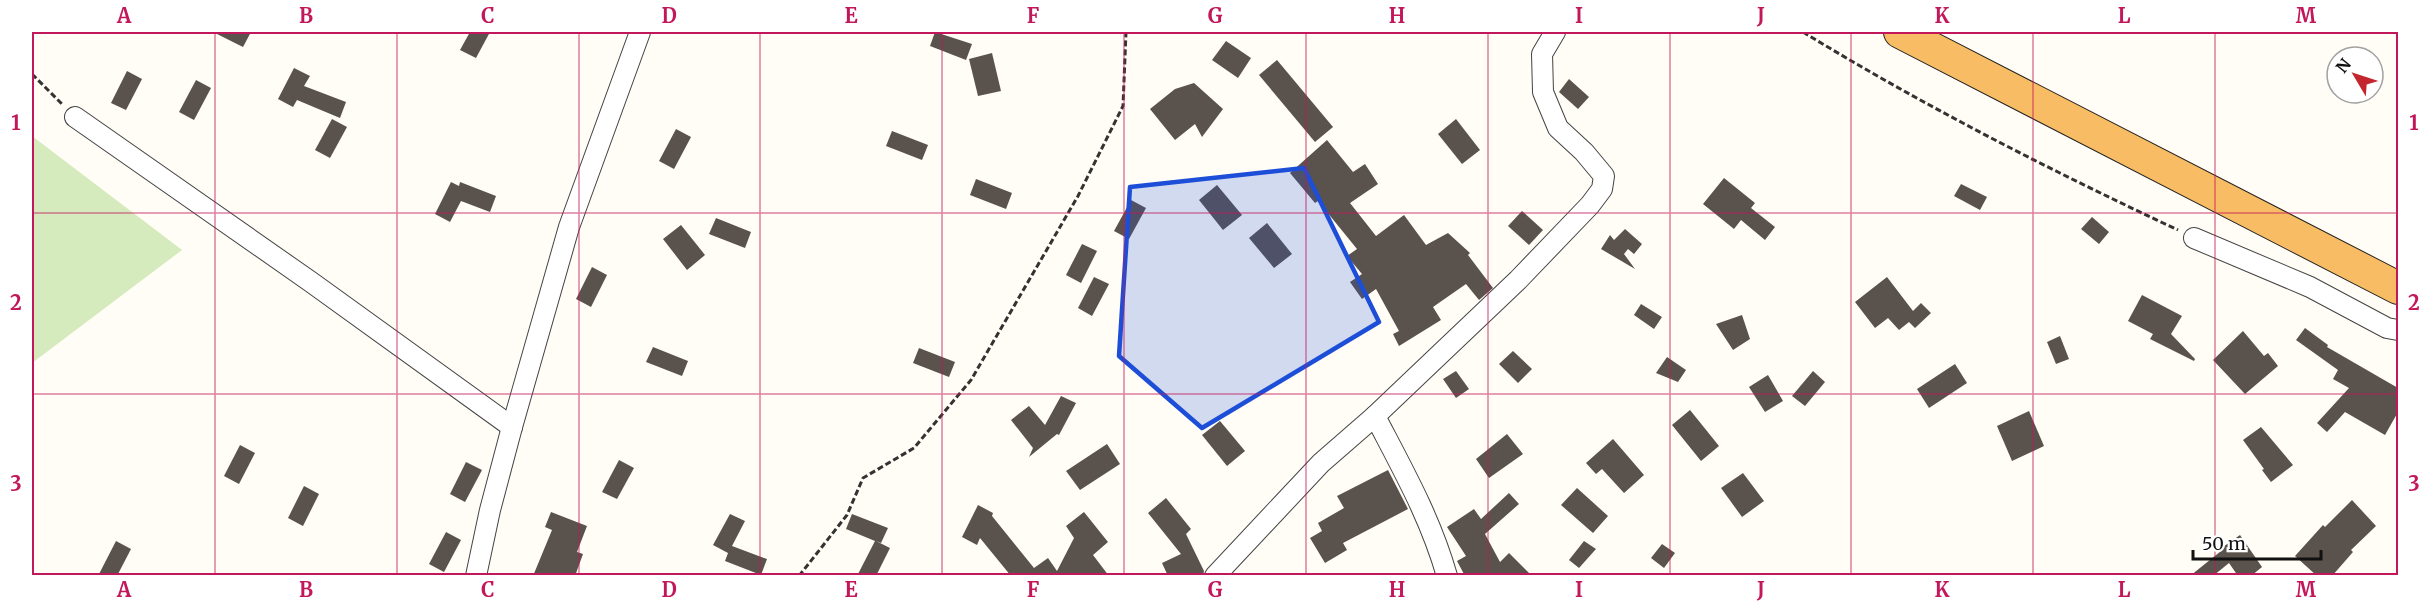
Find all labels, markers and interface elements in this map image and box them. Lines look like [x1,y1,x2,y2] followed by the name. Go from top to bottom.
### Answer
[116,3,132,28] text: A
[299,3,313,28] text: B
[481,3,495,28] text: C
[661,3,677,28] text: D
[844,3,858,28] text: E
[1027,3,1040,28] text: F
[1208,3,1223,28] text: G
[1389,3,1405,28] text: H
[1575,3,1583,28] text: I
[1756,3,1765,28] text: J
[1935,3,1950,28] text: K
[2118,3,2131,28] text: L
[2296,3,2317,28] text: M
[2325,45,2385,105] north arrow
[2332,54,2355,77] text: N
[11,110,21,135] text: 1
[2409,110,2419,135] text: 1
[10,290,22,315] text: 2
[2408,290,2420,315] text: 2
[10,471,22,496] text: 3
[2408,471,2420,496] text: 3
[2193,523,2320,561] scale bar
[2202,532,2246,555] text: 50 m
[116,577,132,602] text: A
[299,577,313,602] text: B
[481,577,495,602] text: C
[661,577,677,602] text: D
[844,577,858,602] text: E
[1027,577,1040,602] text: F
[1208,577,1223,602] text: G
[1389,577,1405,602] text: H
[1575,577,1583,602] text: I
[1756,577,1765,602] text: J
[1935,577,1950,602] text: K
[2118,577,2131,602] text: L
[2296,577,2317,602] text: M

